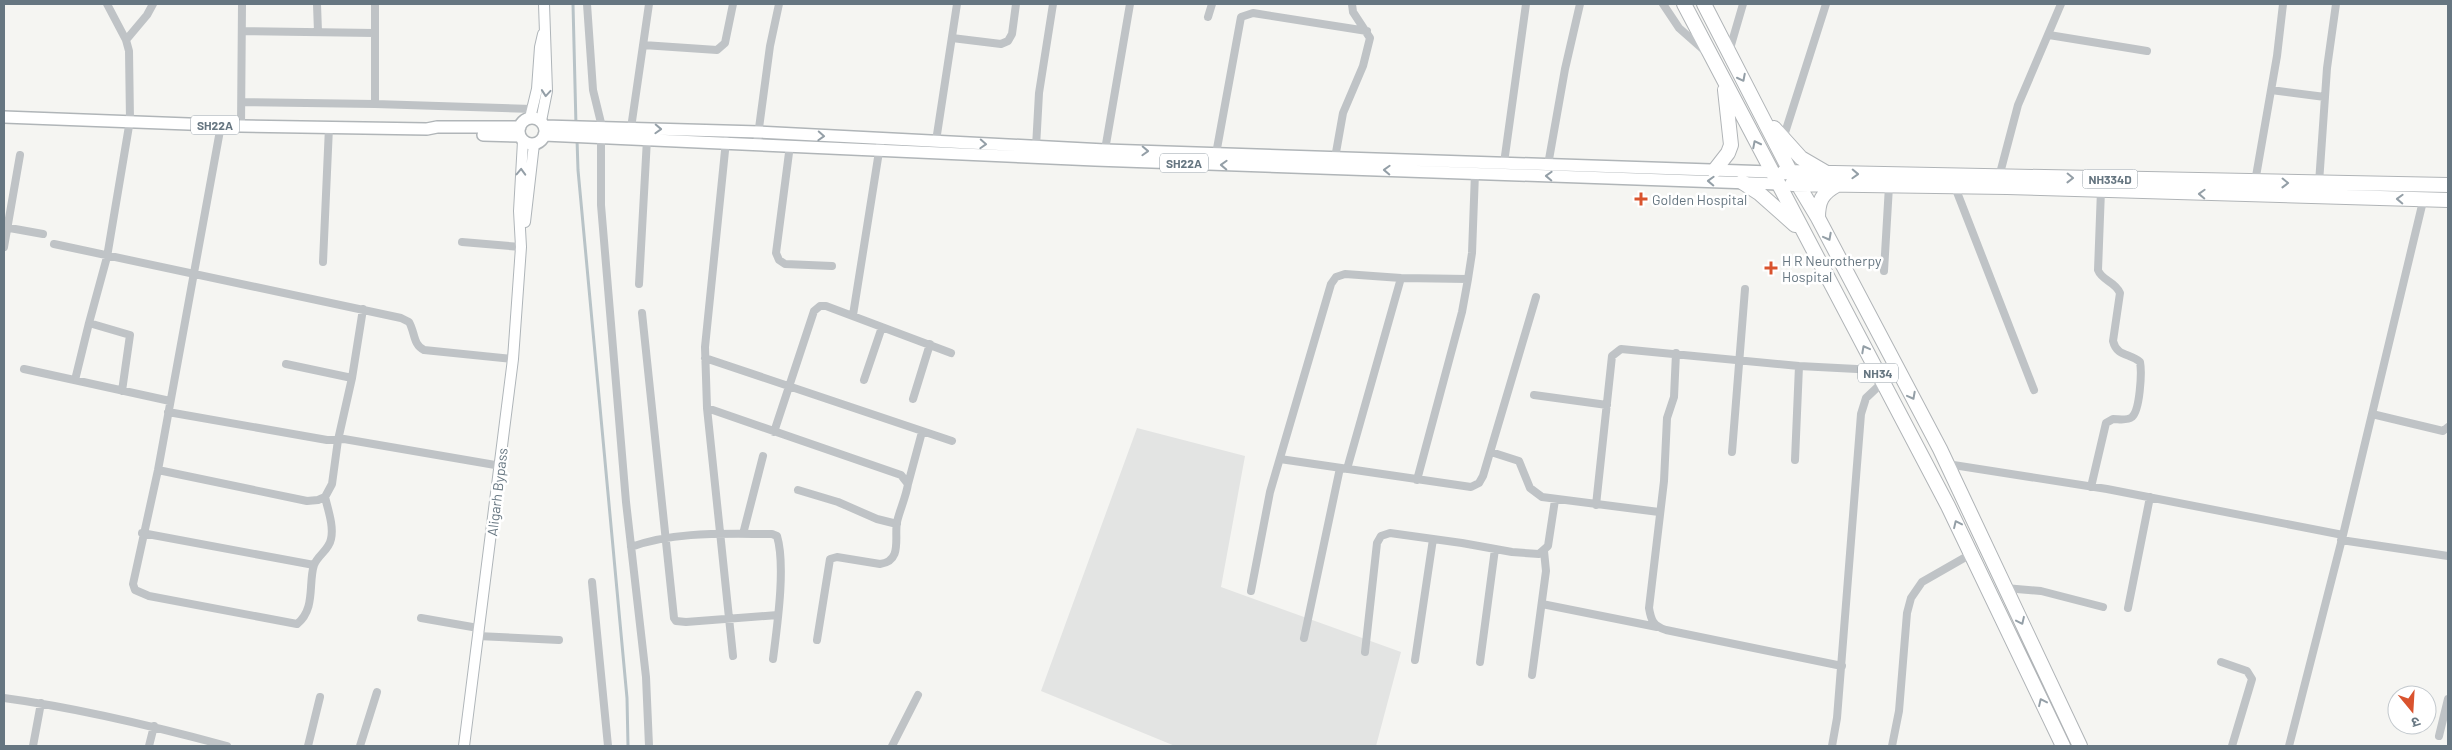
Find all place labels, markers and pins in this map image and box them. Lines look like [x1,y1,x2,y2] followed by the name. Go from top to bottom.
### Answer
[1652,191,1747,208] place label: Golden Hospital
[1634,192,1648,206] marker: Golden Hospital
[1782,252,1882,285] place label: H R Neurotherpy Hospital
[1764,261,1778,275] marker: H R Neurotherpy Hospital

